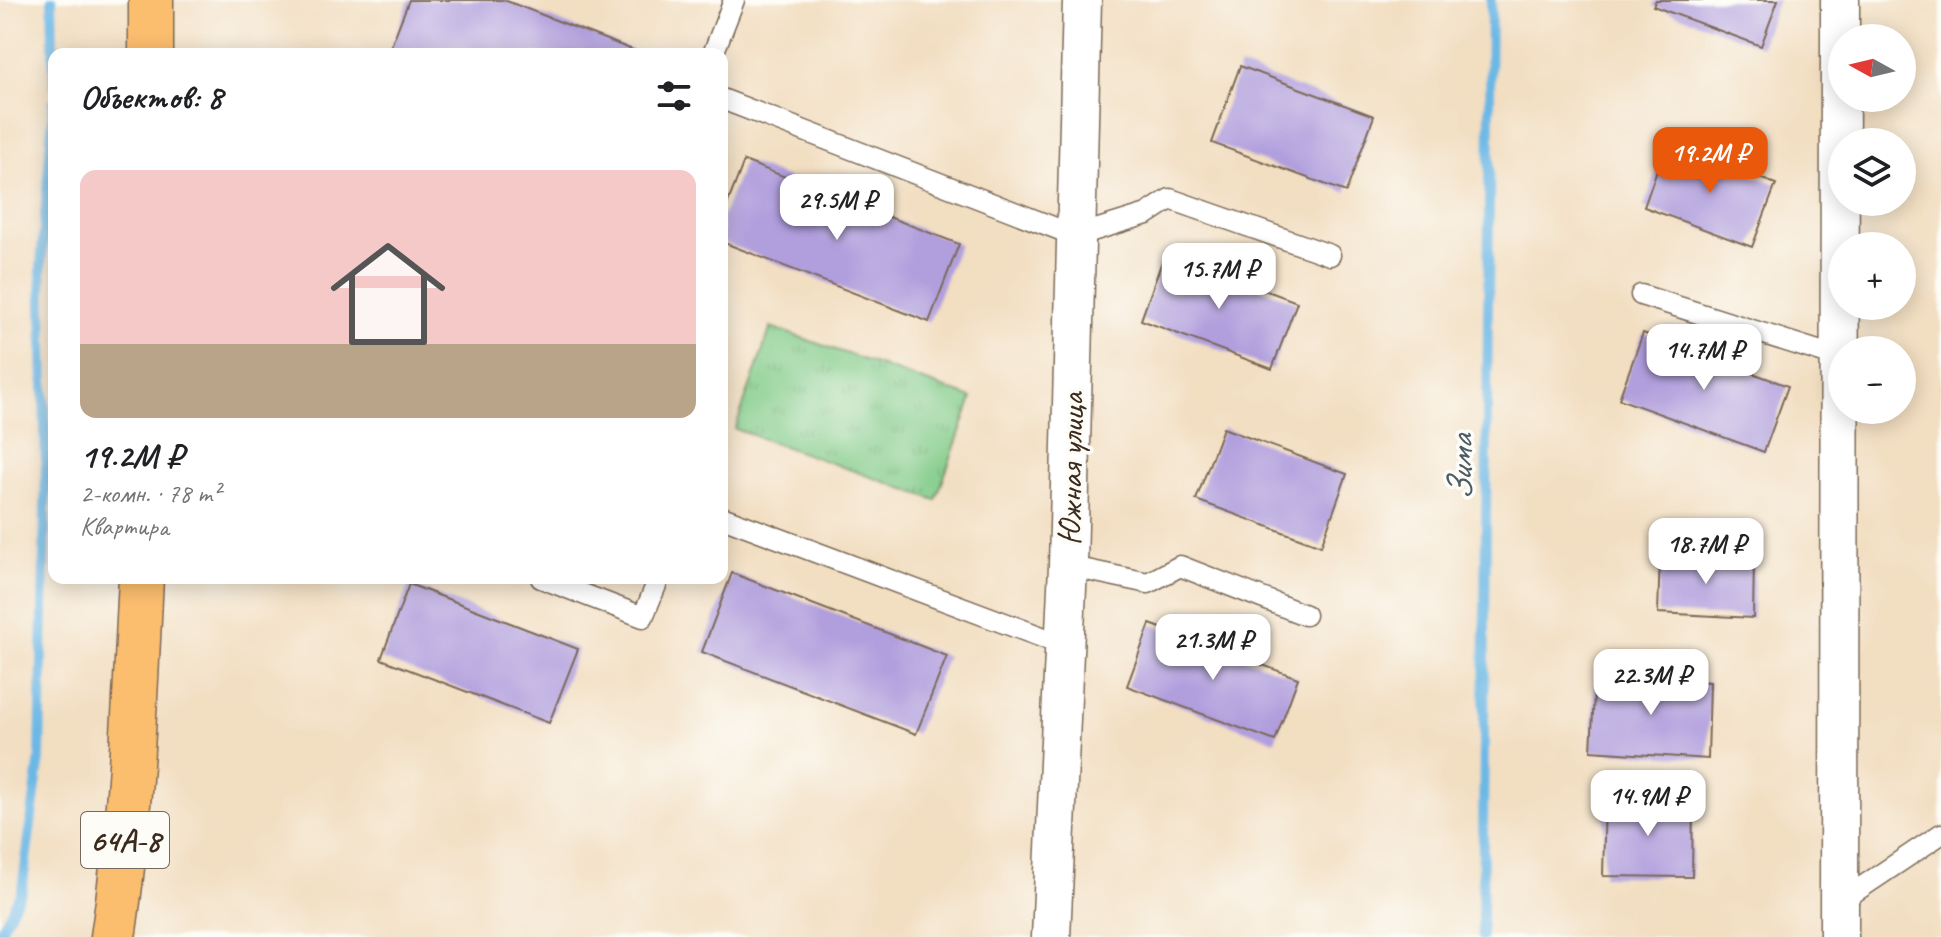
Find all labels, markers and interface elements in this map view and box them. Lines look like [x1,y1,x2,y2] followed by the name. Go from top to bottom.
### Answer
[1828,24,1916,112] north arrow
[1828,24,1916,424] map controls
[652,74,696,118] icon: filters
[80,75,222,118] text: Объектов: 8
[1636,127,1784,195] pin: 19.2M ₽
[1828,128,1916,216] button: layers
[1671,136,1749,169] text: 19.2M ₽
[763,174,911,242] pin: 29.5M ₽
[798,183,876,216] text: 29.5M ₽
[316,222,460,366] icon: home
[1828,232,1916,320] button: +
[1145,243,1293,311] pin: 15.7M ₽
[1180,252,1258,285] text: 15.7M ₽
[1630,324,1778,392] pin: 14.7M ₽
[1665,333,1743,366] text: 14.7M ₽
[1828,336,1916,424] button: −
[1048,390,1093,546] street label: Южная улица
[1436,431,1484,501] water label: Зима
[80,434,183,477] text: 19.2M ₽
[80,477,220,510] text: 2-комн. · 78 m²
[80,510,169,543] text: Квартира
[1632,518,1780,586] pin: 18.7M ₽
[1667,527,1745,560] text: 18.7M ₽
[1139,614,1287,682] pin: 21.3M ₽
[1174,623,1252,656] text: 21.3M ₽
[1577,649,1725,717] pin: 22.3M ₽
[1612,658,1690,691] text: 22.3M ₽
[1574,770,1722,838] pin: 14.9M ₽
[1609,779,1687,812] text: 14.9M ₽
[81,812,169,868] road number: 64А-8

